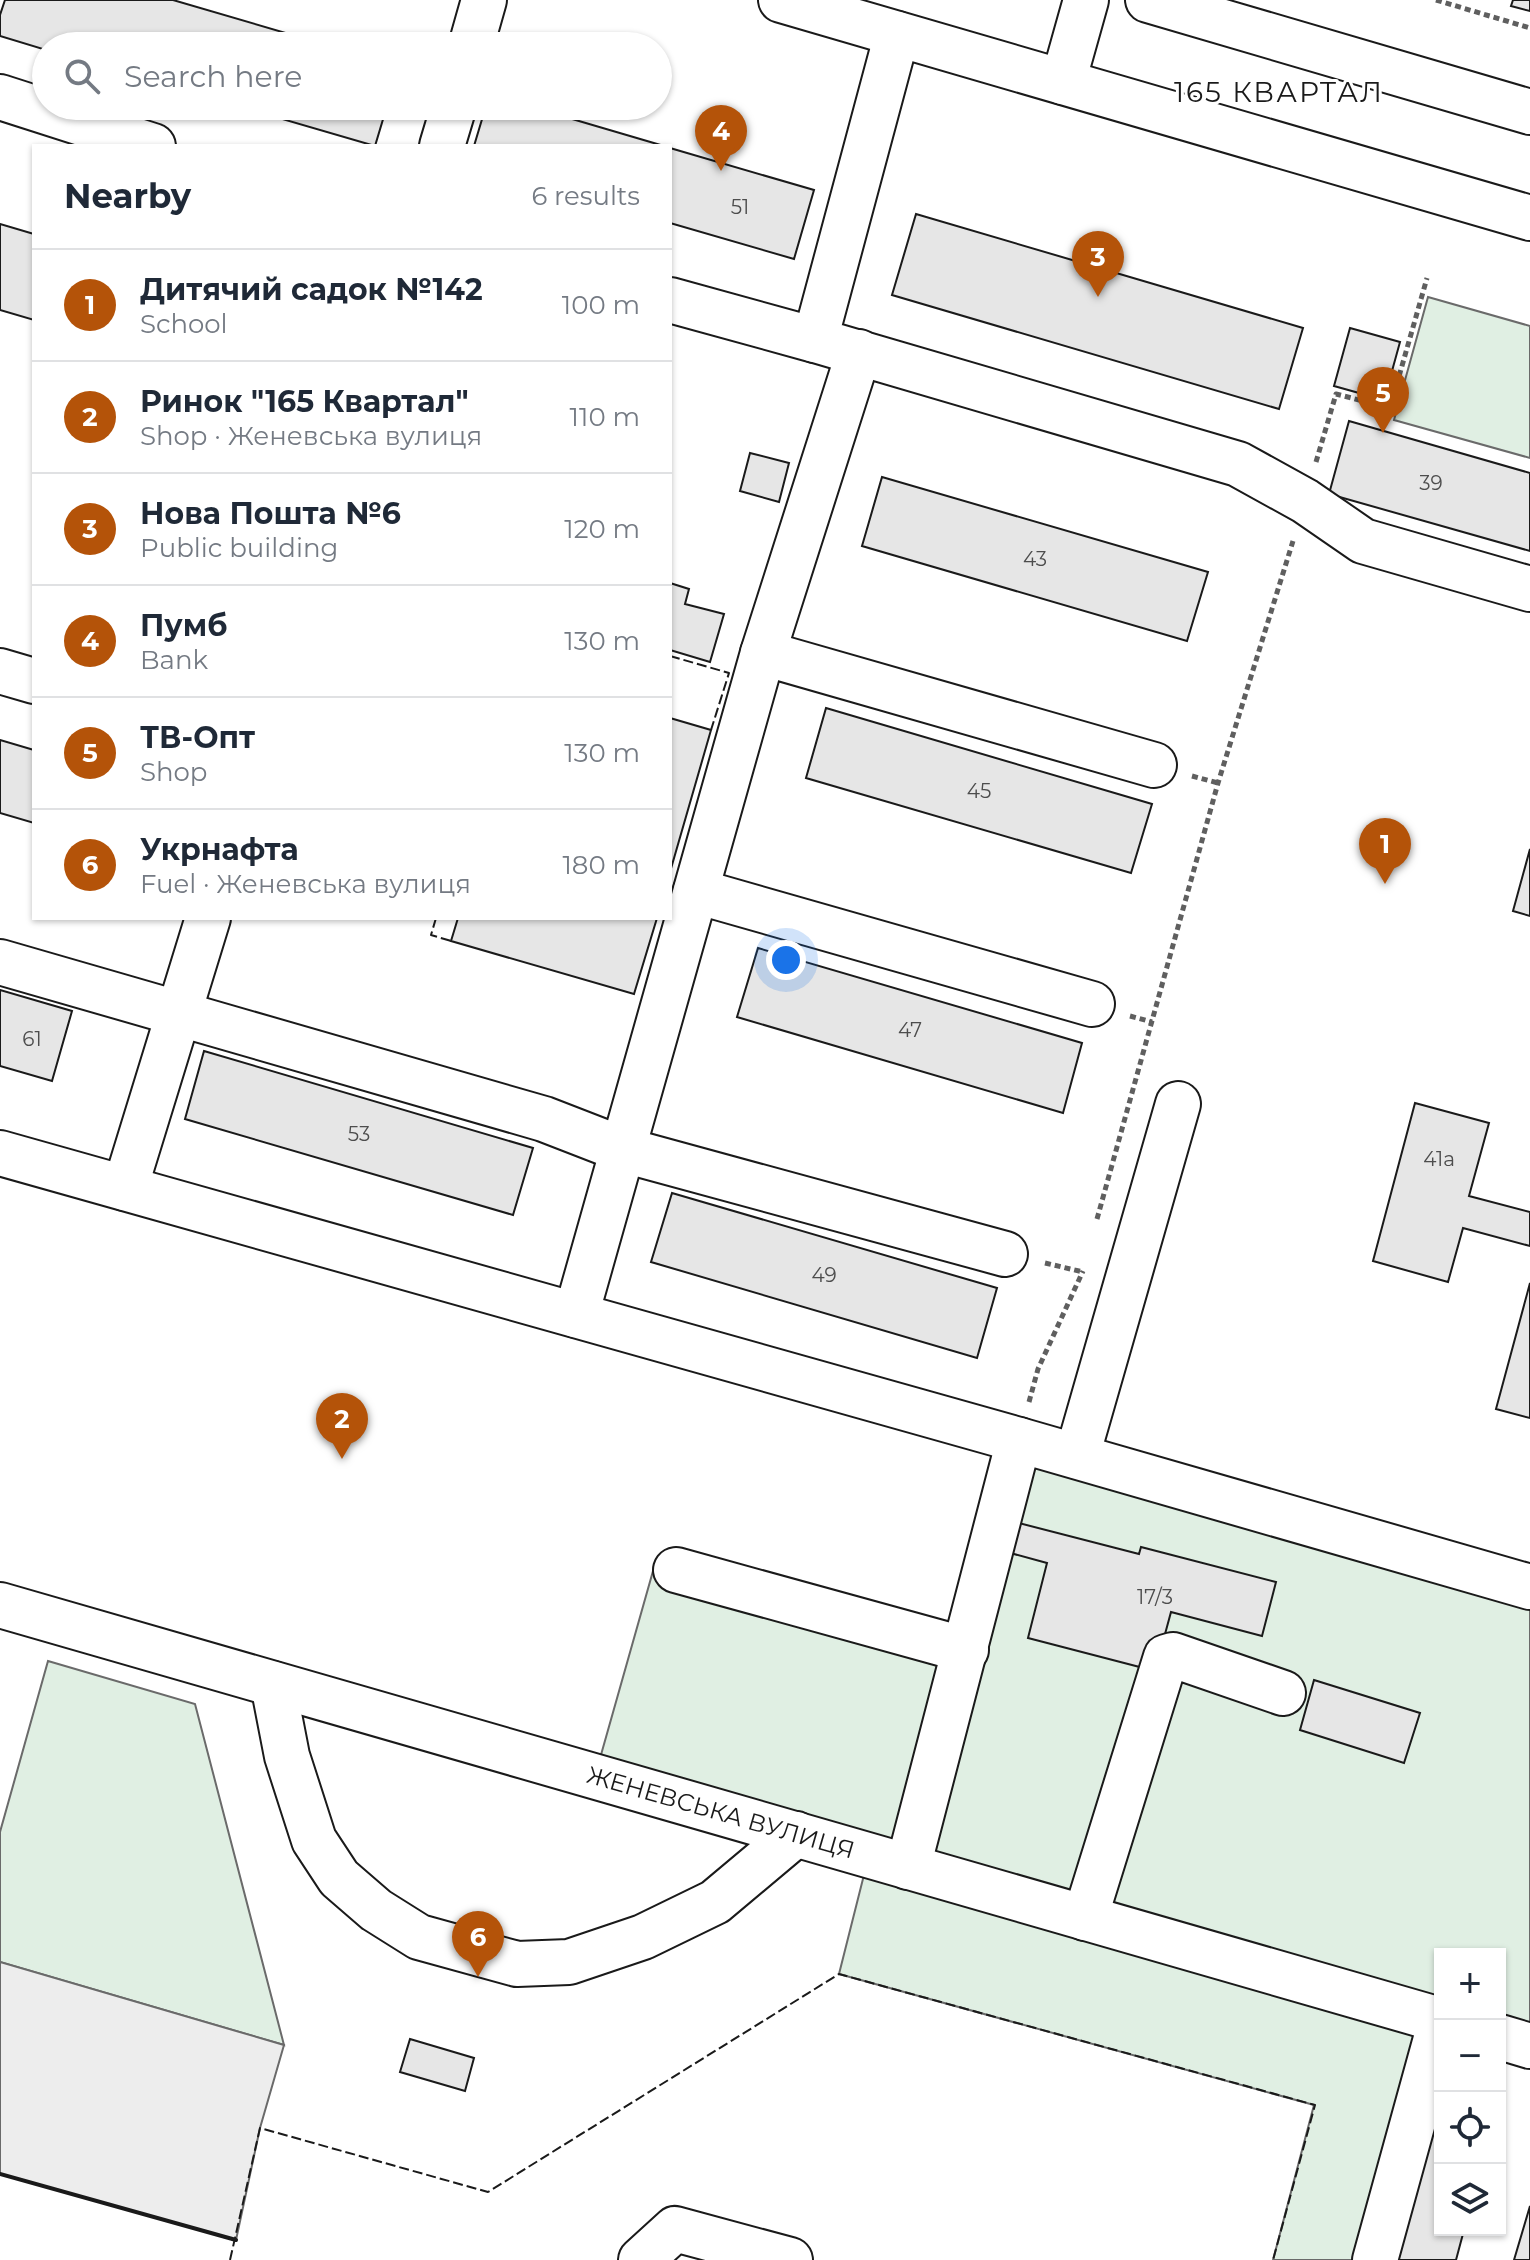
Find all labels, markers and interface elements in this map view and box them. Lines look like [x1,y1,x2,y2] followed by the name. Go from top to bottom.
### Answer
[32,32,672,120] search box
[60,54,104,98] icon: search
[124,58,302,95] text: Search here
[1174,75,1384,109] district label: 165 КВАРТАЛ
[695,105,747,171] pin: 4
[64,175,191,217] text: Nearby
[531,180,640,212] text: 6 results
[731,195,749,219] house number: 51
[1072,231,1124,297] pin: 3
[140,271,483,308] text: Дитячий садок №142
[85,289,95,321] text: 1
[562,289,640,321] text: 100 m
[140,308,228,340] text: School
[1357,367,1409,433] pin: 5
[140,383,469,420] text: Ринок "165 Квартал"
[82,401,98,433] text: 2
[570,401,640,433] text: 110 m
[140,420,482,452] text: Shop · Женевська вулиця
[1419,471,1443,495] house number: 39
[140,495,401,532] text: Нова Пошта №6
[82,513,98,545] text: 3
[564,513,640,545] text: 120 m
[140,532,338,564] text: Public building
[1023,547,1047,571] house number: 43
[140,607,227,644] text: Пумб
[81,625,99,657] text: 4
[564,625,640,657] text: 130 m
[140,644,208,676] text: Bank
[140,719,255,756] text: ТВ-Опт
[82,737,98,769] text: 5
[564,737,640,769] text: 130 m
[140,756,208,788] text: Shop
[967,779,991,803] house number: 45
[1359,818,1411,884] pin: 1
[140,831,299,868] text: Укрнафта
[82,849,98,881] text: 6
[562,849,640,881] text: 180 m
[140,868,471,900] text: Fuel · Женевська вулиця
[766,940,806,980] your location
[898,1018,922,1042] house number: 47
[22,1027,42,1051] house number: 61
[348,1122,370,1146] house number: 53
[1423,1147,1455,1171] house number: 41а
[811,1263,837,1287] house number: 49
[316,1393,368,1459] pin: 2
[1137,1585,1173,1609] house number: 17/3
[584,1760,858,1865] street label: ЖЕНЕВСЬКА ВУЛИЦЯ
[452,1911,504,1977] pin: 6
[1434,1948,1506,2236] map controls
[1434,1948,1506,2020] button: +
[1434,2020,1506,2092] button: −
[1434,2092,1506,2164] button: locate
[1434,2164,1506,2236] button: layers

